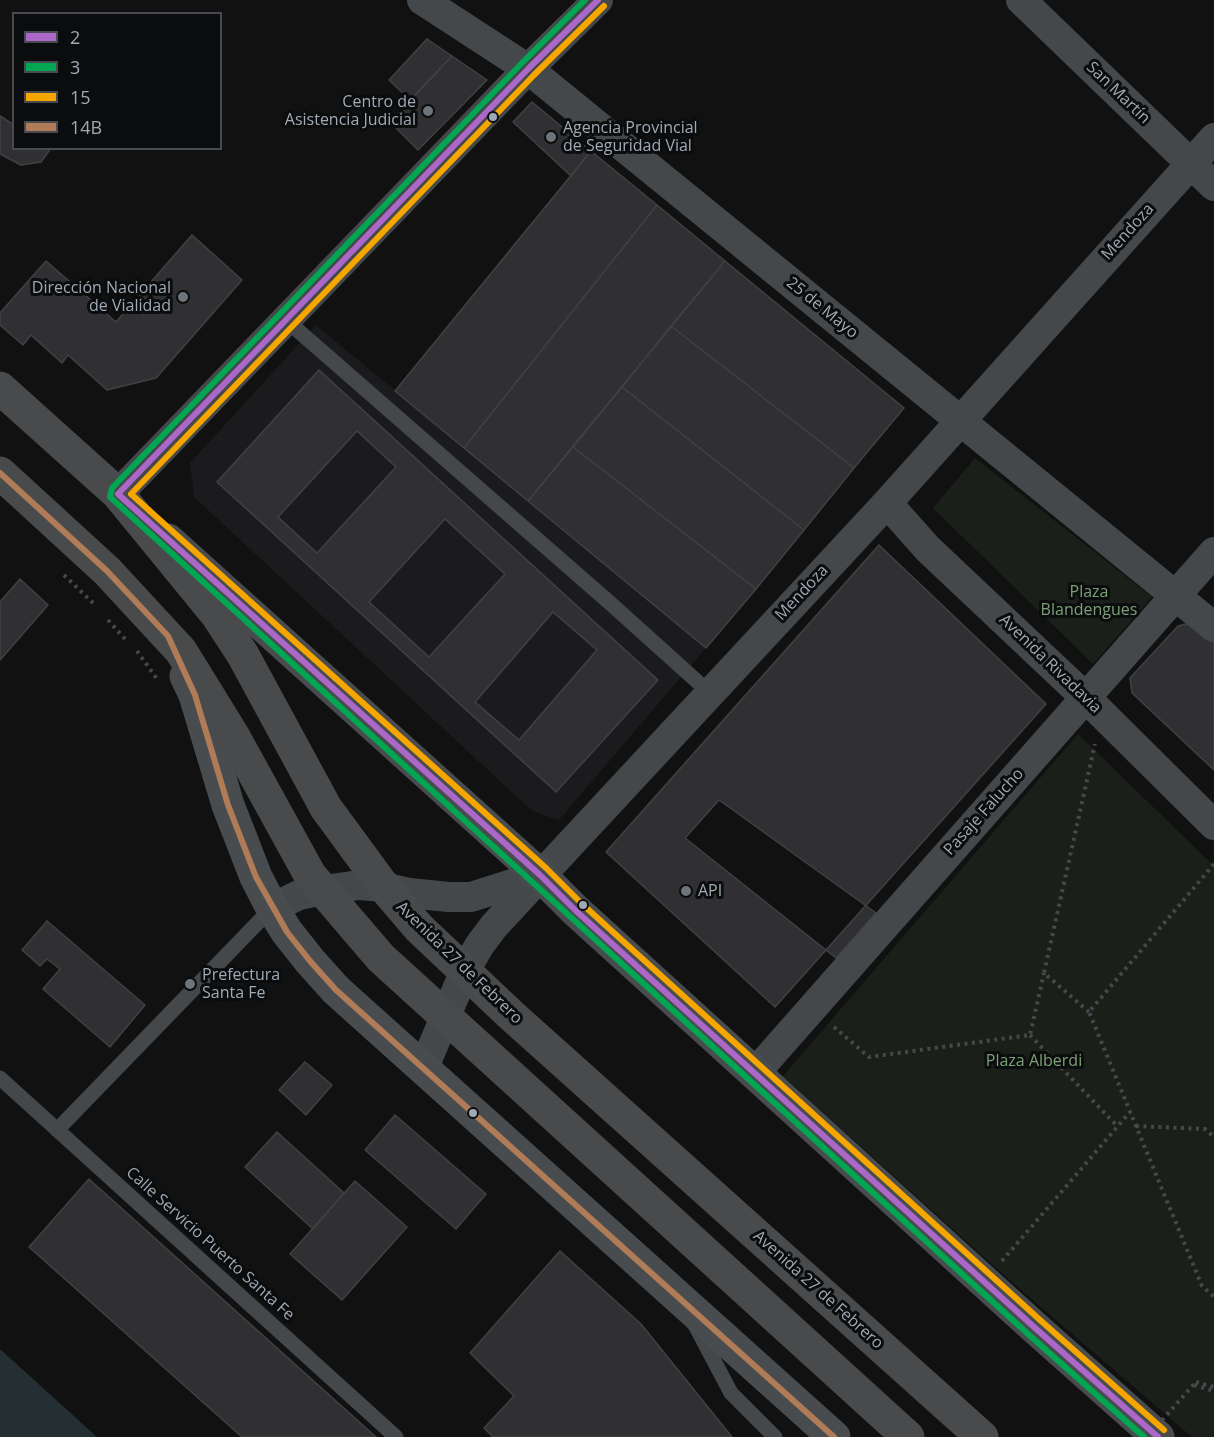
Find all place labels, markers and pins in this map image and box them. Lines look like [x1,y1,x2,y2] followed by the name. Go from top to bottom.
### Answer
[285,92,416,130] place label: Centro de Asistencia Judicial
[421,104,435,118] marker: Centro de Asistencia Judicial
[487,111,499,123] unlabelled marker
[563,118,698,156] place label: Agencia Provincial de Seguridad Vial
[544,130,558,144] marker: Agencia Provincial de Seguridad Vial
[32,278,171,316] place label: Dirección Nacional de Vialidad
[176,290,190,304] marker: Dirección Nacional de Vialidad
[698,881,722,901] place label: API
[679,884,693,898] marker: API
[577,899,589,911] unlabelled marker
[202,965,280,1003] place label: Prefectura Santa Fe
[183,977,197,991] marker: Prefectura Santa Fe
[467,1107,479,1119] unlabelled marker

